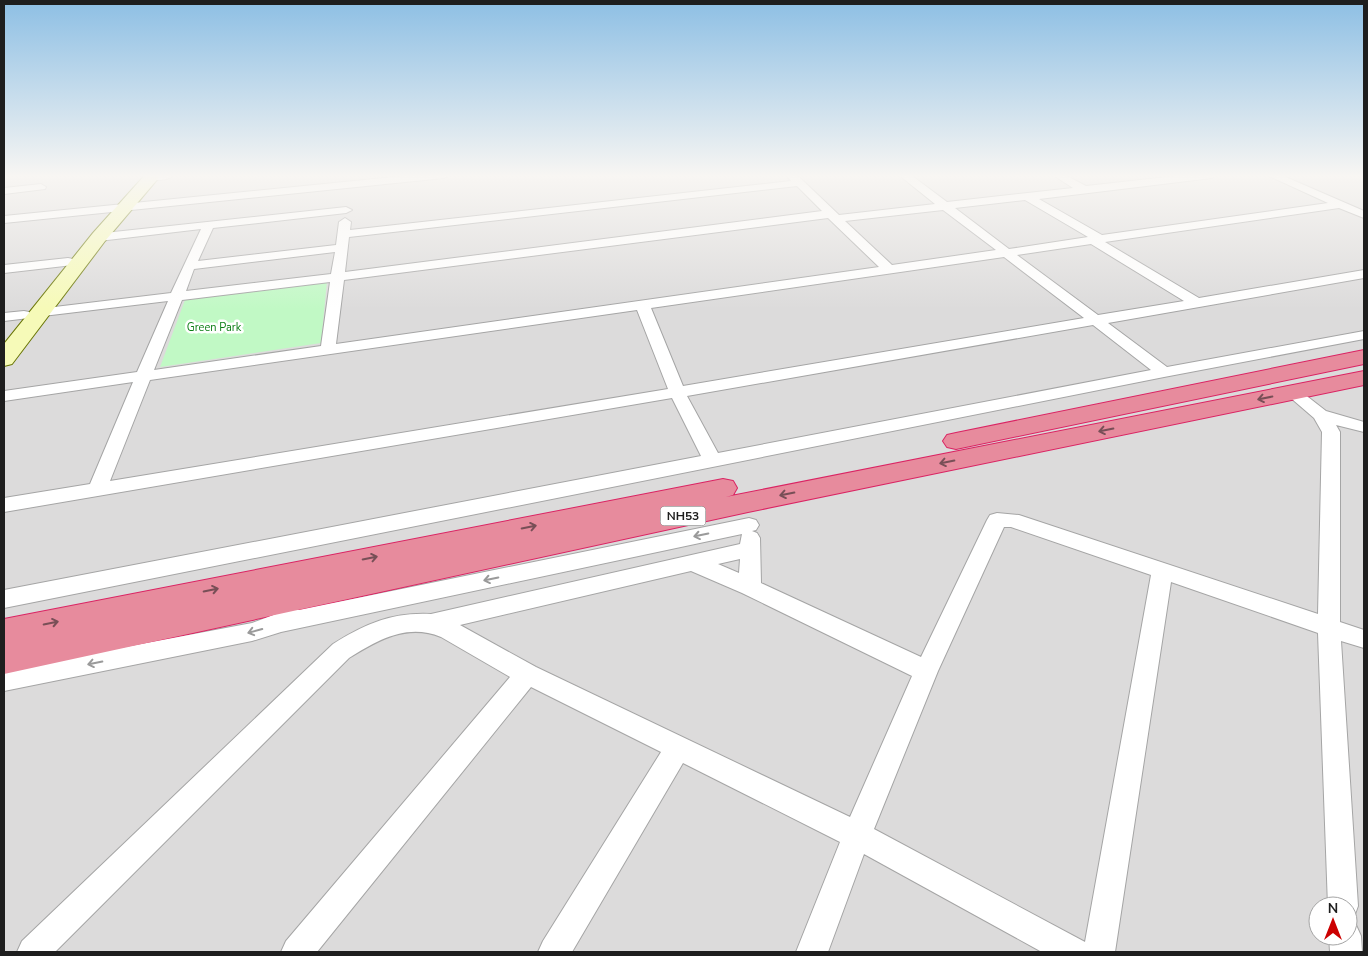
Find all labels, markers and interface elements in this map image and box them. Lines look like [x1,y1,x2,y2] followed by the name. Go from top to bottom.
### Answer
[187,320,242,335] park label: Green Park
[1258,394,1274,404] one-way arrow
[1098,426,1114,436] one-way arrow
[939,458,955,468] one-way arrow
[780,490,796,500] one-way arrow
[660,506,706,526] road number: NH53
[521,522,537,531] one-way arrow
[694,530,710,540] one-way arrow
[362,553,378,563] one-way arrow
[483,575,499,584] one-way arrow
[202,585,218,594] one-way arrow
[43,618,59,627] one-way arrow
[247,627,263,636] one-way arrow
[88,658,104,668] one-way arrow
[1308,896,1358,946] north arrow
[1328,899,1338,918] text: N

